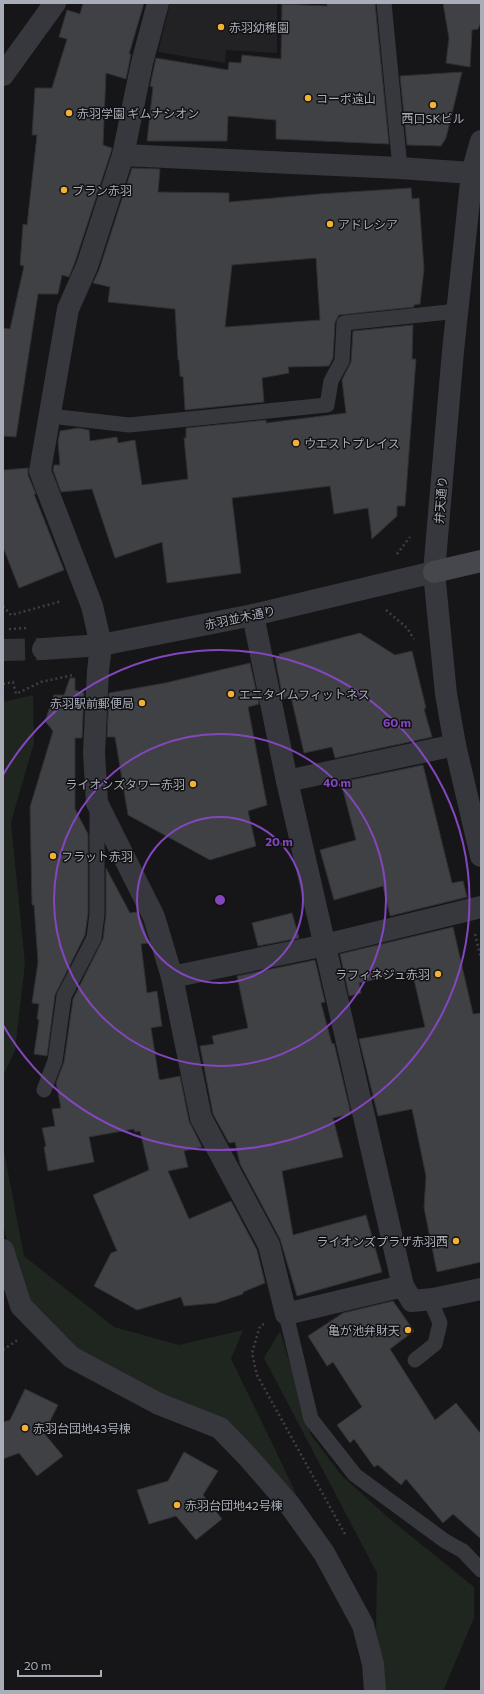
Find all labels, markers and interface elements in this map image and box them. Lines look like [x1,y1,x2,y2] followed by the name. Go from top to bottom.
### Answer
[229,20,289,34] place label: 赤羽幼稚園
[216,22,226,32] marker: 赤羽幼稚園
[316,91,376,105] place label: コーポ遠山
[303,93,313,103] marker: コーポ遠山
[428,100,438,110] marker: 西口SKビル
[77,106,199,120] place label: 赤羽学園 ギムナシオン
[64,108,74,118] marker: 赤羽学園 ギムナシオン
[401,111,465,125] place label: 西口SKビル
[72,183,132,197] place label: ブラン赤羽
[59,185,69,195] marker: ブラン赤羽
[338,217,398,231] place label: アドレシア
[325,219,335,229] marker: アドレシア
[304,436,400,450] place label: ウエストプレイス
[291,438,301,448] marker: ウエストプレイス
[431,475,449,525] street label: 弁天通り
[203,603,277,631] street label: 赤羽並木通り
[239,687,370,701] place label: エニタイムフィットネス
[226,689,236,699] marker: エニタイムフィットネス
[50,696,134,710] place label: 赤羽駅前郵便局
[137,698,147,708] marker: 赤羽駅前郵便局
[383,715,411,729] text: 60 m
[323,775,351,789] text: 40 m
[65,777,185,791] place label: ライオンズタワー赤羽
[188,779,198,789] marker: ライオンズタワー赤羽
[265,834,293,848] text: 20 m
[61,849,133,863] place label: フラット赤羽
[48,851,58,861] marker: フラット赤羽
[213,893,227,907] centre of rings
[335,967,430,981] place label: ラフィネジュ赤羽
[433,969,443,979] marker: ラフィネジュ赤羽
[316,1234,448,1248] place label: ライオンズプラザ赤羽西
[451,1236,461,1246] marker: ライオンズプラザ赤羽西
[328,1323,400,1337] place label: 亀が池弁財天
[403,1325,413,1335] marker: 亀が池弁財天
[33,1421,131,1435] place label: 赤羽台団地43号棟
[20,1423,30,1433] marker: 赤羽台団地43号棟
[185,1498,283,1512] place label: 赤羽台団地42号棟
[172,1500,182,1510] marker: 赤羽台団地42号棟
[18,1652,101,1678] scale bar
[24,1658,51,1672] text: 20 m

